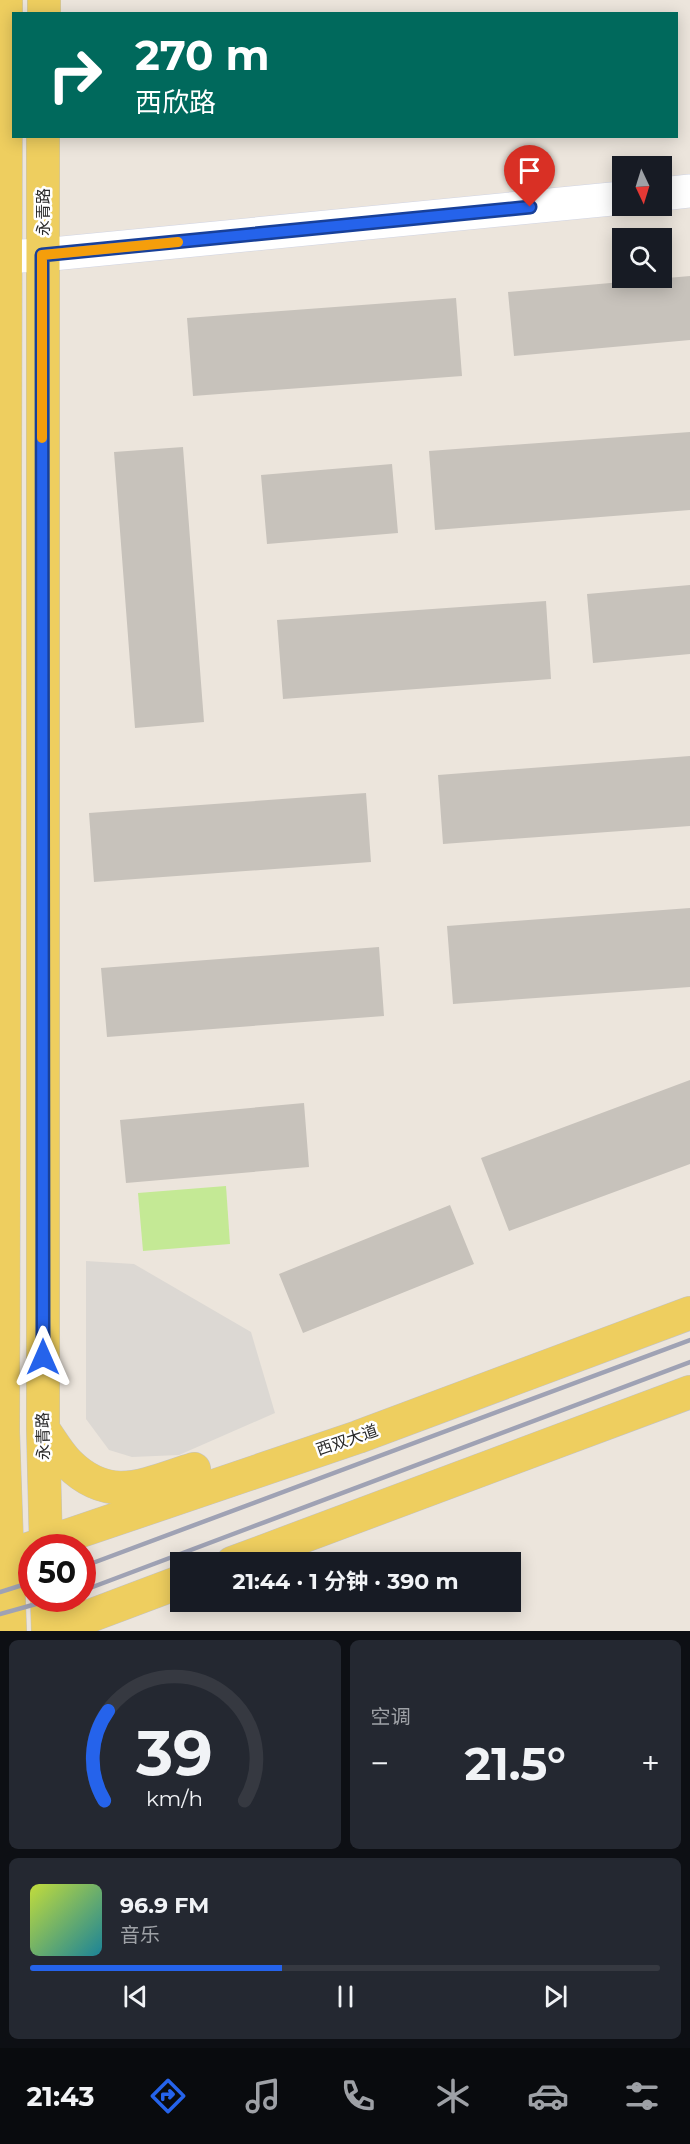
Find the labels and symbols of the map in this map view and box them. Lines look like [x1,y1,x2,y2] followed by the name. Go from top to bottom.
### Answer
[504,145,555,207] pin
[612,156,672,216] north arrow
[34,188,53,236] street label: 永青路
[11,1325,75,1389] position arrow
[33,1412,53,1460] street label: 永青路
[314,1421,380,1459] street label: 西双大道
[18,1534,96,1612] speed limit sign: 50

